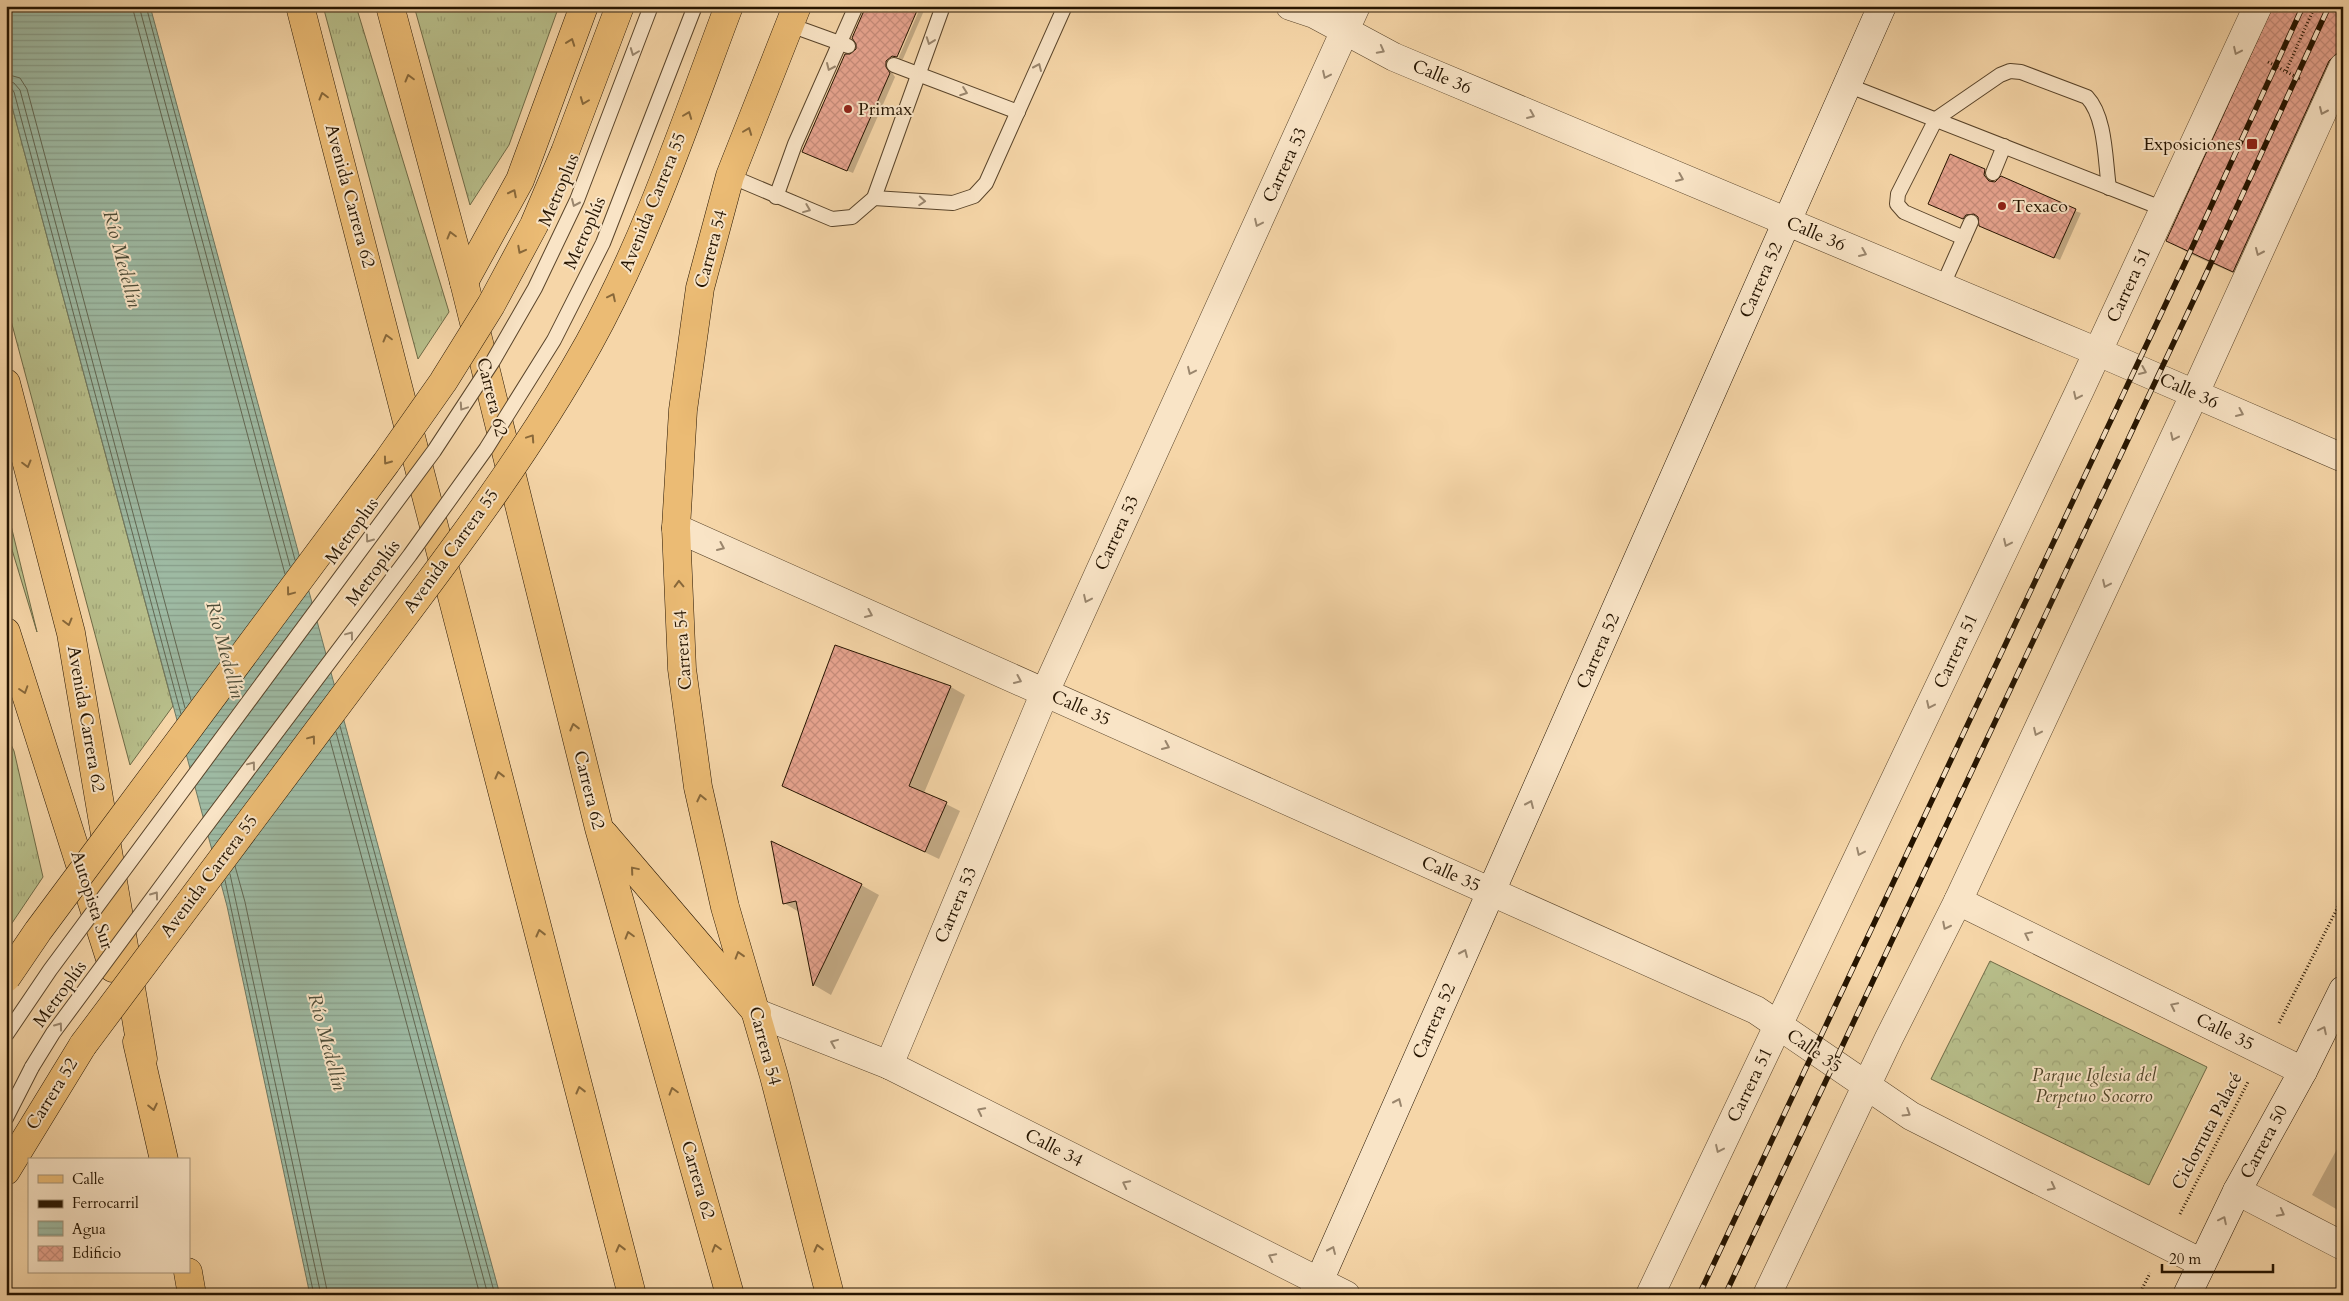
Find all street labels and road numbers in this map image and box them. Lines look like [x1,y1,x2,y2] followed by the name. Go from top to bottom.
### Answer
[1409,53,1475,101] street label: Calle 36
[319,121,381,271] street label: Avenida Carrera 62
[1257,123,1313,207] street label: Carrera 53
[614,129,692,275] street label: Avenida Carrera 55
[532,150,586,230] street label: Metroplus
[558,193,612,273] street label: Metroplús
[689,207,733,291] street label: Carrera 54
[1783,210,1849,258] street label: Calle 36
[1733,238,1789,322] street label: Carrera 52
[2101,243,2157,327] street label: Carrera 51
[470,355,514,439] street label: Carrera 62
[2156,367,2222,415] street label: Calle 36
[397,484,505,618] street label: Avenida Carrera 55
[1089,491,1145,575] street label: Carrera 53
[319,492,385,570] street label: Metroplus
[340,535,406,611] street label: Metroplús
[668,609,698,691] street label: Carrera 54
[1570,609,1626,693] street label: Carrera 52
[1928,609,1984,693] street label: Carrera 51
[61,644,111,794] street label: Avenida Carrera 62
[1048,684,1114,732] street label: Calle 35
[567,748,611,832] street label: Carrera 62
[154,809,264,943] street label: Avenida Carrera 55
[64,847,120,953] street label: Autopista Sur
[1418,850,1484,898] street label: Calle 35
[929,863,983,947] street label: Carrera 53
[27,955,93,1033] street label: Metroplús
[1406,979,1462,1063] street label: Carrera 52
[743,1004,787,1088] street label: Carrera 54
[2192,1007,2258,1057] street label: Calle 35
[1781,1023,1847,1079] street label: Calle 35
[1721,1043,1779,1127] street label: Carrera 51
[20,1053,84,1135] street label: Carrera 52
[2165,1068,2249,1194] street label: Ciclorruta Palacé
[2234,1101,2294,1183] street label: Carrera 50
[1021,1123,1087,1173] street label: Calle 34
[675,1138,721,1222] street label: Carrera 62

